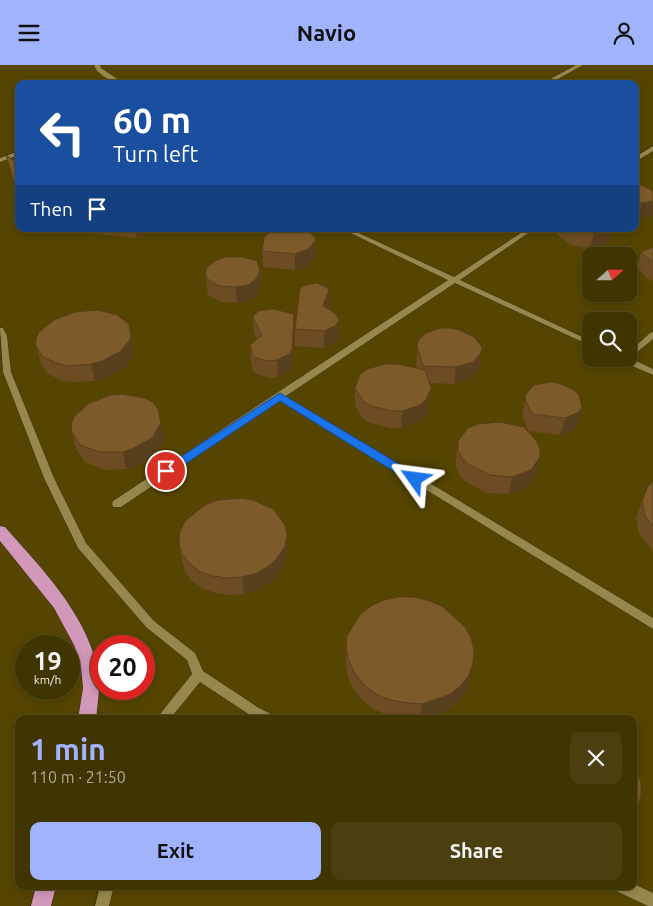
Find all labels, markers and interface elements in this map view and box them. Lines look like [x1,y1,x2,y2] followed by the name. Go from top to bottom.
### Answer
[15,19,43,47] icon: menu
[610,19,638,47] icon: person
[297,20,356,45] text: Navio
[30,100,95,165] icon: left
[113,100,191,140] text: 60 m
[113,141,198,166] text: Turn left
[83,195,111,223] icon: arrive
[30,198,73,220] text: Then
[582,247,638,303] north arrow
[582,247,637,367] map controls
[582,312,637,367] button: search
[145,450,187,492] pin
[388,452,440,504] position arrow
[152,457,180,485] icon: arrive
[90,635,155,700] speed limit sign: 20
[33,647,62,675] text: 19
[34,673,61,686] text: km/h
[30,732,106,766] text: 1 min
[570,732,622,784] button: close
[30,768,126,786] text: 110 m · 21:50
[30,822,321,880] button: Exit
[331,822,622,880] button: Share

